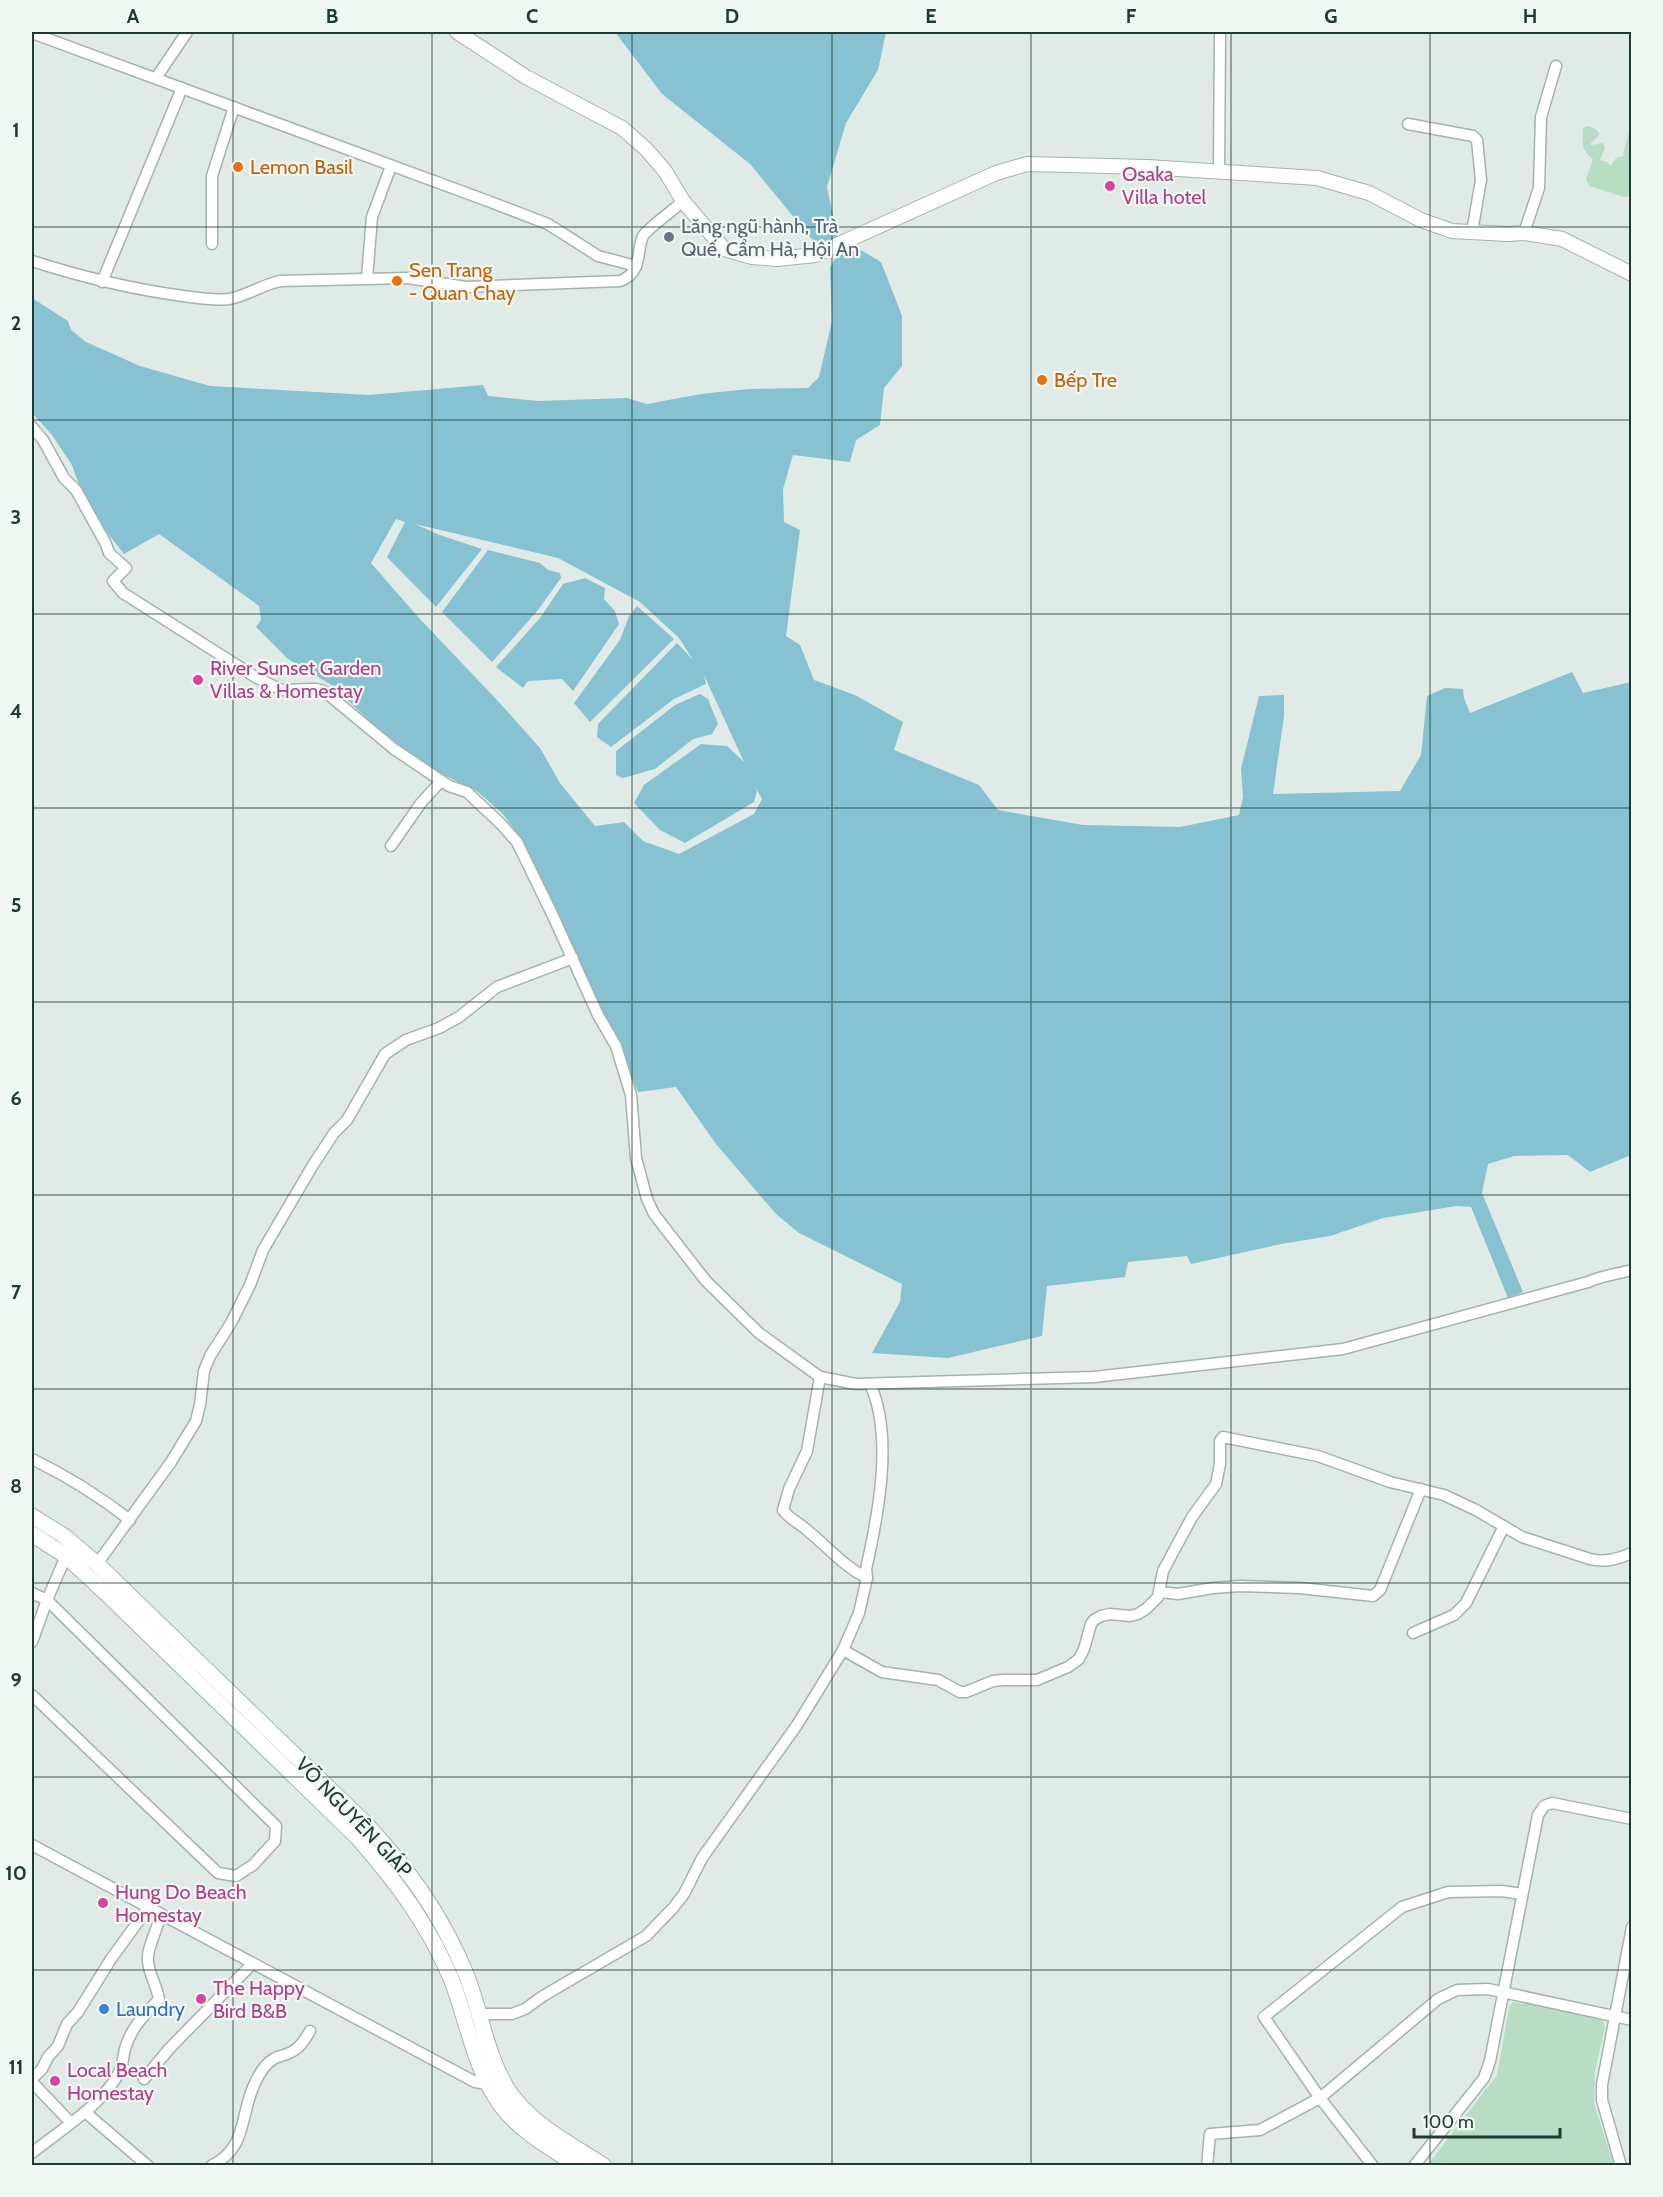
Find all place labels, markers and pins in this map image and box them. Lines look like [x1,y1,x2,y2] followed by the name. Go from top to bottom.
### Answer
[250,155,353,179] place label: Lemon Basil
[231,160,245,174] marker: Lemon Basil
[1122,162,1206,209] place label: Osaka Villa hotel
[1103,179,1117,193] marker: Osaka Villa hotel
[681,214,859,261] place label: Lăng ngũ hành, Trà Quế, Cẩm Hà, Hội An
[662,230,676,244] marker: Lăng ngũ hành, Trà Quế, Cẩm Hà, Hội An
[409,258,516,305] place label: Sen Trang - Quan Chay
[390,274,404,288] marker: Sen Trang - Quan Chay
[1054,368,1117,392] place label: Bếp Tre
[1035,373,1049,387] marker: Bếp Tre
[210,656,381,703] place label: River Sunset Garden Villas & Homestay
[191,673,205,687] marker: River Sunset Garden Villas & Homestay
[115,1880,247,1927] place label: Hung Do Beach Homestay
[96,1896,110,1910] marker: Hung Do Beach Homestay
[213,1976,305,2023] place label: The Happy Bird B&B
[194,1992,208,2006] marker: The Happy Bird B&B
[116,1997,185,2021] place label: Laundry
[97,2002,111,2016] marker: Laundry
[67,2058,167,2105] place label: Local Beach Homestay
[48,2074,62,2088] marker: Local Beach Homestay

